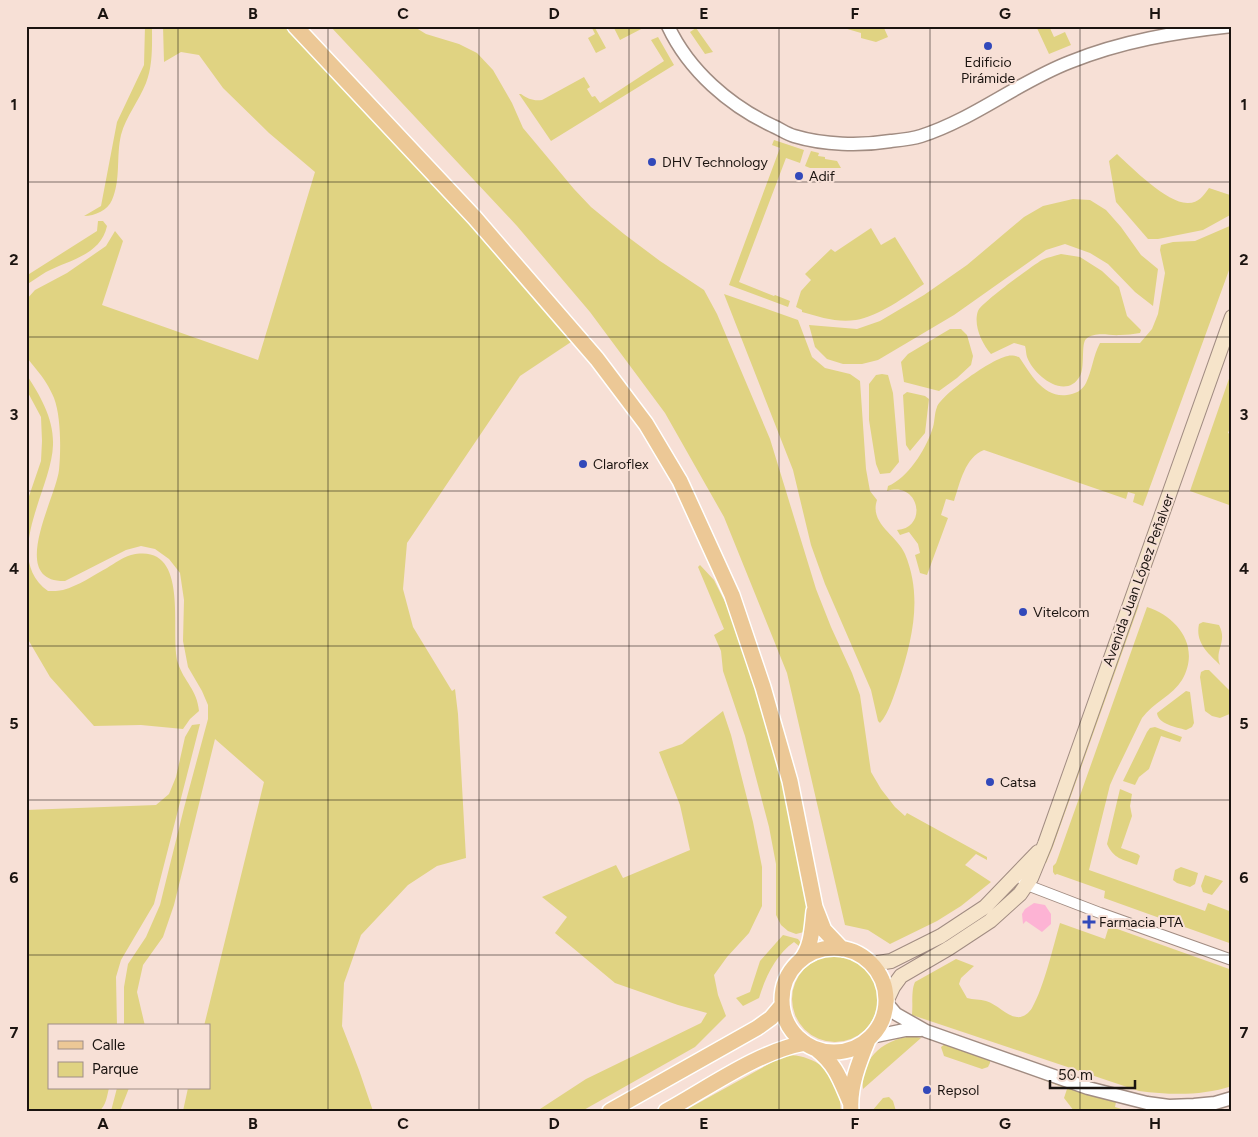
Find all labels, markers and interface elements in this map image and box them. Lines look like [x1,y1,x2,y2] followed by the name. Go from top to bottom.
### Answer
[97,4,109,23] text: A
[248,4,258,23] text: B
[397,4,409,23] text: C
[548,4,560,23] text: D
[699,4,709,23] text: E
[851,4,860,23] text: F
[999,4,1011,23] text: G
[1149,4,1161,23] text: H
[982,40,994,52] marker: Edificio Pirámide
[961,54,1015,87] place label: Edificio Pirámide
[11,95,17,114] text: 1
[1241,95,1247,114] text: 1
[662,154,769,171] place label: DHV Technology
[646,156,658,168] marker: DHV Technology
[809,168,836,185] place label: Adif
[793,170,805,182] marker: Adif
[9,250,19,269] text: 2
[1239,250,1249,269] text: 2
[10,405,19,424] text: 3
[1240,405,1249,424] text: 3
[593,456,649,473] place label: Claroflex
[577,458,589,470] marker: Claroflex
[1099,491,1178,669] street label: Avenida Juan López Peñalver
[9,559,19,578] text: 4
[1239,559,1249,578] text: 4
[1033,604,1090,621] place label: Vitelcom
[1017,606,1029,618] marker: Vitelcom
[9,714,19,733] text: 5
[1239,714,1249,733] text: 5
[1000,774,1036,791] place label: Catsa
[984,776,996,788] marker: Catsa
[9,868,19,887] text: 6
[1239,868,1249,887] text: 6
[1099,914,1184,931] place label: Farmacia PTA
[1083,916,1095,928] marker: Farmacia PTA
[10,1023,19,1042] text: 7
[1240,1023,1249,1042] text: 7
[48,1024,210,1090] legend
[92,1036,125,1054] text: Calle
[1050,1057,1136,1089] scale bar
[92,1060,139,1078] text: Parque
[1058,1066,1093,1084] text: 50 m
[937,1082,979,1099] place label: Repsol
[921,1084,933,1096] marker: Repsol
[97,1114,109,1133] text: A
[248,1114,258,1133] text: B
[397,1114,409,1133] text: C
[548,1114,560,1133] text: D
[699,1114,709,1133] text: E
[851,1114,860,1133] text: F
[999,1114,1011,1133] text: G
[1149,1114,1161,1133] text: H

